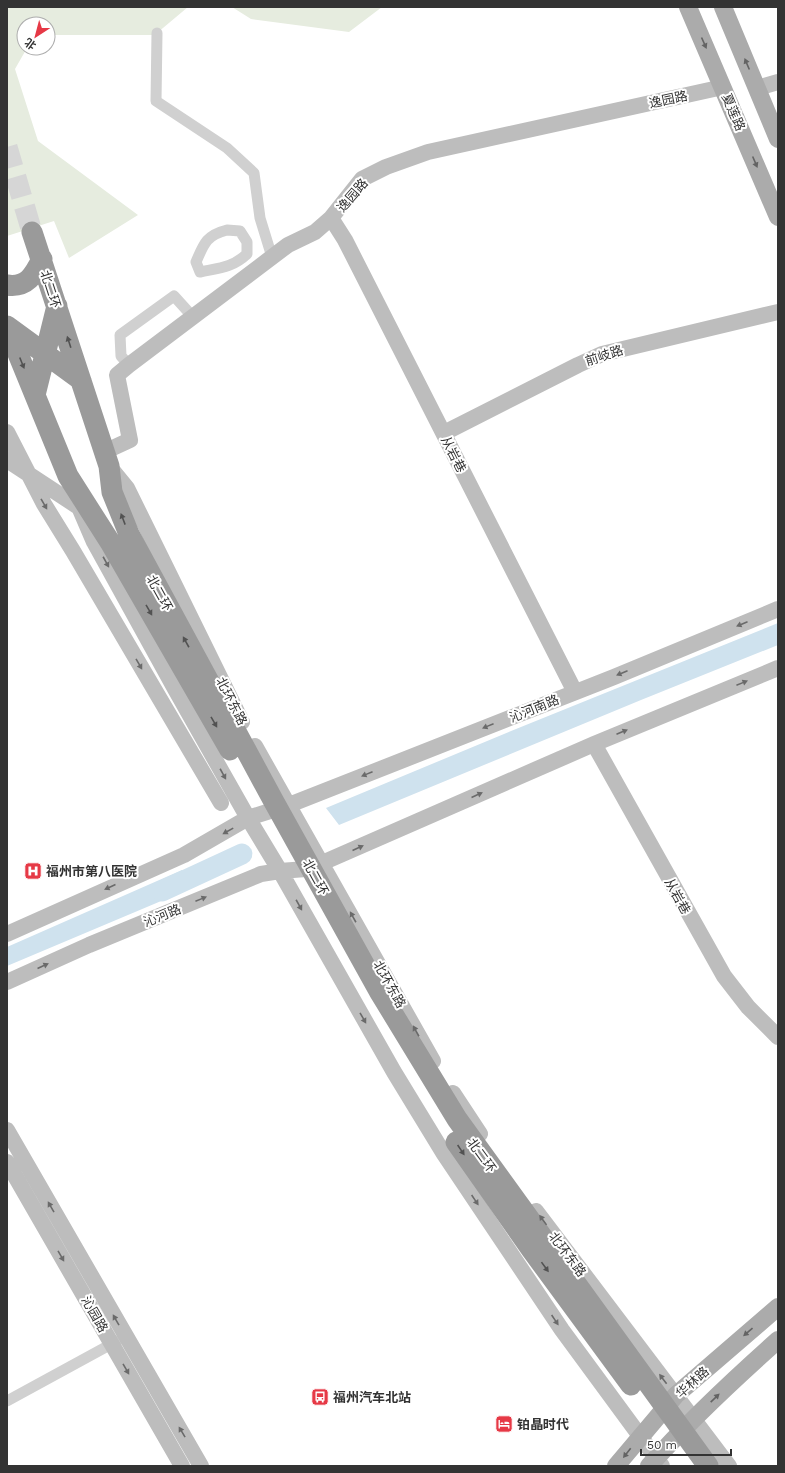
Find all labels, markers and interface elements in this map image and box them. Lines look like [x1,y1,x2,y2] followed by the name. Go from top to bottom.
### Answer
[16,16,56,56] north arrow
[22,35,39,52] text: 北
[702,37,708,49] one-way arrow
[744,59,750,70] one-way arrow
[647,88,689,111] street label: 逸园路
[719,91,748,133] street label: 夏莲路
[752,157,758,168] one-way arrow
[334,176,371,215] street label: 逸园路
[37,268,64,310] street label: 北二环
[66,336,72,348] one-way arrow
[583,342,625,369] street label: 前岐路
[19,358,25,370] one-way arrow
[438,433,469,475] street label: 从岩巷
[41,498,48,510] one-way arrow
[119,513,125,525] one-way arrow
[102,557,109,568] one-way arrow
[144,573,176,614] street label: 北二环
[145,604,152,616] one-way arrow
[736,620,748,627] one-way arrow
[183,636,190,648] one-way arrow
[136,658,143,670] one-way arrow
[615,671,627,677] one-way arrow
[213,675,250,728] street label: 北环东路
[737,679,749,685] one-way arrow
[507,692,561,725] street label: 沁河南路
[210,717,217,728] one-way arrow
[482,724,494,730] one-way arrow
[617,729,629,735] one-way arrow
[220,768,227,780] one-way arrow
[361,772,373,778] one-way arrow
[472,792,484,798] one-way arrow
[222,828,233,834] one-way arrow
[353,844,365,850] one-way arrow
[300,857,332,898] street label: 北二环
[23,861,43,881] hospital icon: 福州市第八医院
[46,864,137,879] place label: 福州市第八医院
[662,876,694,917] street label: 从岩巷
[104,885,116,891] one-way arrow
[195,896,207,902] one-way arrow
[296,899,302,911] one-way arrow
[141,901,183,930] street label: 沁河路
[349,911,356,923] one-way arrow
[370,958,409,1011] street label: 北环东路
[37,963,49,969] one-way arrow
[360,1012,367,1024] one-way arrow
[413,1025,419,1036] one-way arrow
[464,1135,499,1175] street label: 北二环
[457,1144,465,1155] one-way arrow
[472,1194,479,1206] one-way arrow
[48,1201,55,1213] one-way arrow
[539,1214,547,1225] one-way arrow
[546,1229,589,1280] street label: 北环东路
[58,1250,65,1262] one-way arrow
[540,1262,549,1273] one-way arrow
[78,1294,111,1335] street label: 沁园路
[113,1314,120,1326] one-way arrow
[552,1314,559,1326] one-way arrow
[743,1328,753,1337] one-way arrow
[123,1363,130,1375] one-way arrow
[673,1364,712,1401] street label: 华林路
[659,1374,668,1385] one-way arrow
[310,1387,330,1407] bus stop icon: 福州汽车北站
[333,1390,411,1405] place label: 福州汽车北站
[710,1393,720,1403] one-way arrow
[494,1414,514,1434] hotel icon: 铂晶时代
[517,1417,569,1432] place label: 铂晶时代
[178,1426,185,1438] one-way arrow
[641,1431,731,1457] scale bar
[647,1438,677,1452] text: 50 m
[622,1448,631,1459] one-way arrow

